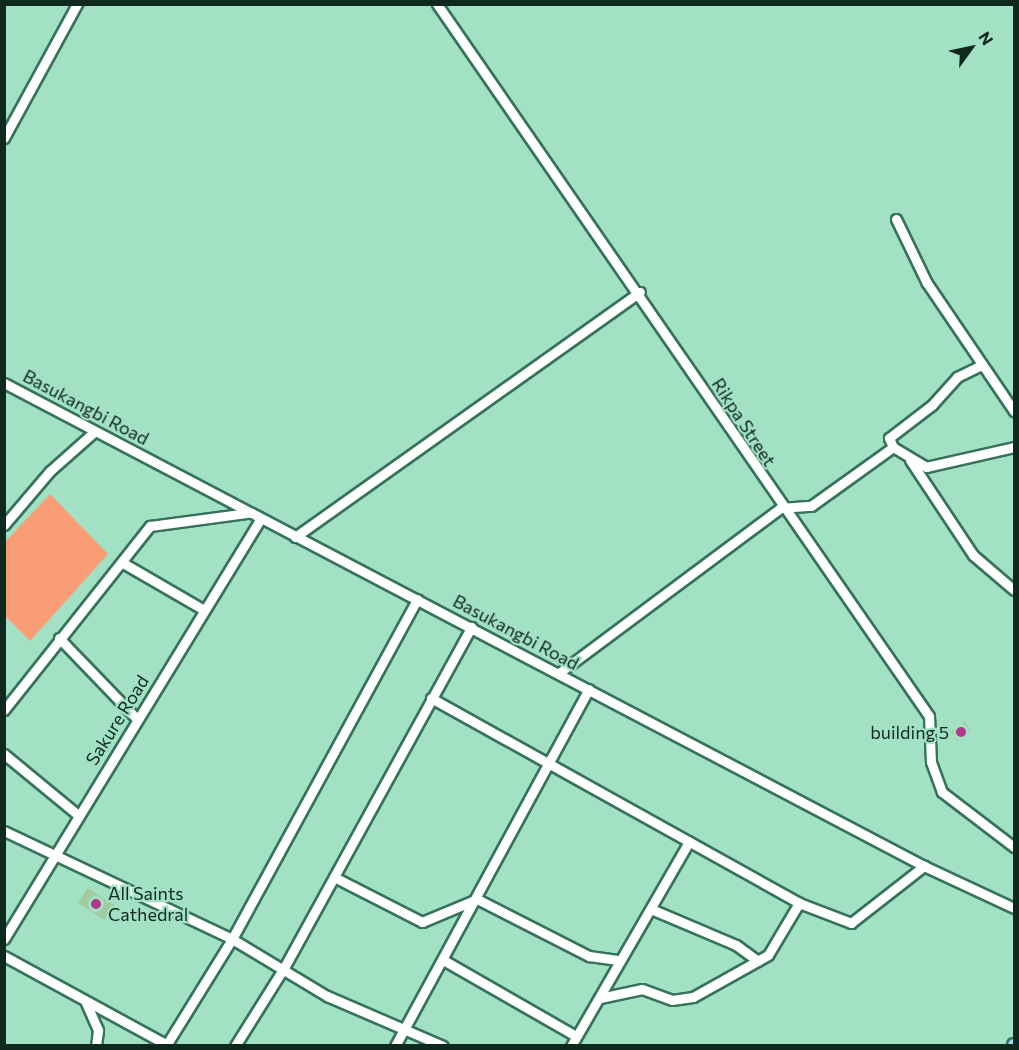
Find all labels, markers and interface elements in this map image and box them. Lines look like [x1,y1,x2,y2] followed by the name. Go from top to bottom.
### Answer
[941,18,1001,78] north arrow
[975,28,998,48] text: N
[19,365,153,449] street label: Basukangbi Road
[707,374,781,470] street label: Rikpa Street
[449,590,583,674] street label: Basukangbi Road
[81,671,153,769] street label: Sakure Road
[870,721,949,743] place label: building 5
[954,725,968,739] marker: building 5
[108,883,188,926] place label: All Saints Cathedral
[89,897,103,911] marker: All Saints Cathedral

